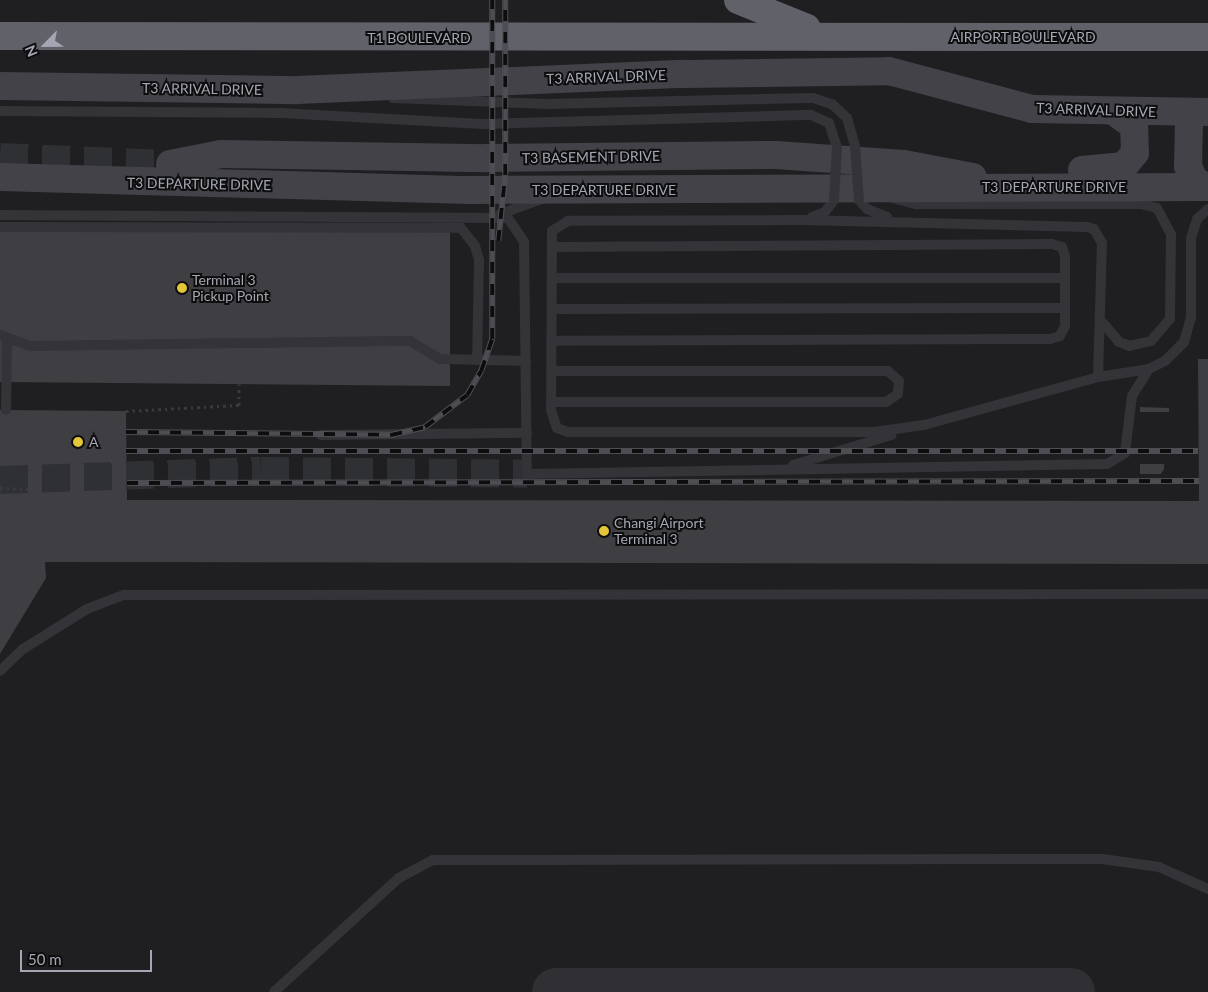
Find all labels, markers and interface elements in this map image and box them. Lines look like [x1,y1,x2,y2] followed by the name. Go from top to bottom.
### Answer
[20,20,70,70] north arrow
[950,29,1096,45] street label: AIRPORT BOULEVARD
[367,30,471,46] street label: T1 BOULEVARD
[21,43,41,59] text: N
[545,66,667,88] street label: T3 ARRIVAL DRIVE
[141,80,263,98] street label: T3 ARRIVAL DRIVE
[1035,99,1157,121] street label: T3 ARRIVAL DRIVE
[522,147,660,167] street label: T3 BASEMENT DRIVE
[127,174,271,194] street label: T3 DEPARTURE DRIVE
[982,179,1126,195] street label: T3 DEPARTURE DRIVE
[532,182,676,198] street label: T3 DEPARTURE DRIVE
[192,272,269,304] place label: Terminal 3 Pickup Point
[176,282,188,294] marker: Terminal 3 Pickup Point
[89,434,98,450] place label: A
[71,435,85,449] marker: A
[614,515,704,548] place label: Changi Airport Terminal 3
[598,525,610,537] marker: Changi Airport Terminal 3
[22,940,155,972] scale bar
[28,950,62,968] text: 50 m

